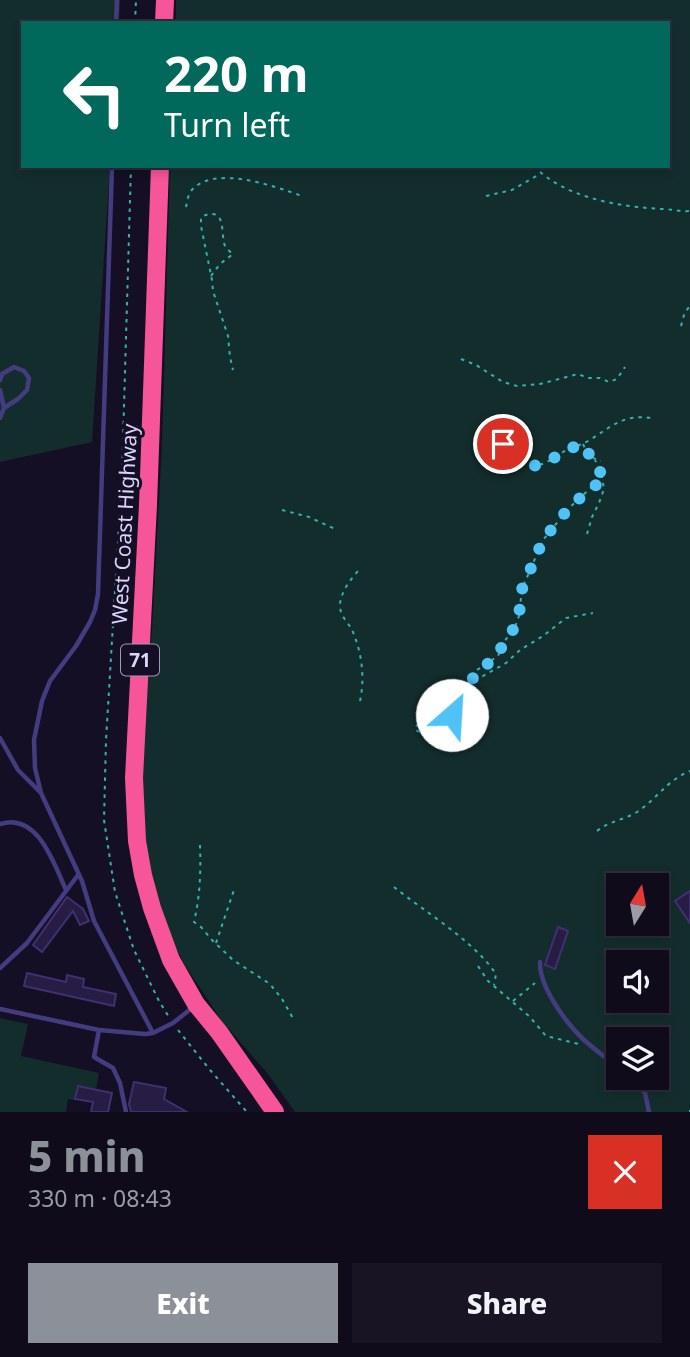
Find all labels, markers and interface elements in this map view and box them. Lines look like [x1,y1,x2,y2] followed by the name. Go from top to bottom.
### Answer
[164,40,309,106] text: 220 m
[49,49,140,140] icon: left
[164,103,290,146] text: Turn left
[473,414,533,474] pin
[105,423,143,625] street label: West Coast Highway
[484,425,522,463] icon: arrive
[121,645,159,676] road number: 71
[415,678,489,752] position arrow
[606,873,668,936] north arrow
[606,873,669,1090] map controls
[606,950,669,1013] button: sound
[606,1027,669,1090] button: layers
[28,1127,145,1184] text: 5 min
[588,1135,662,1209] button: close
[28,1182,172,1214] text: 330 m · 08:43
[28,1263,338,1343] button: Exit
[352,1263,662,1343] button: Share

